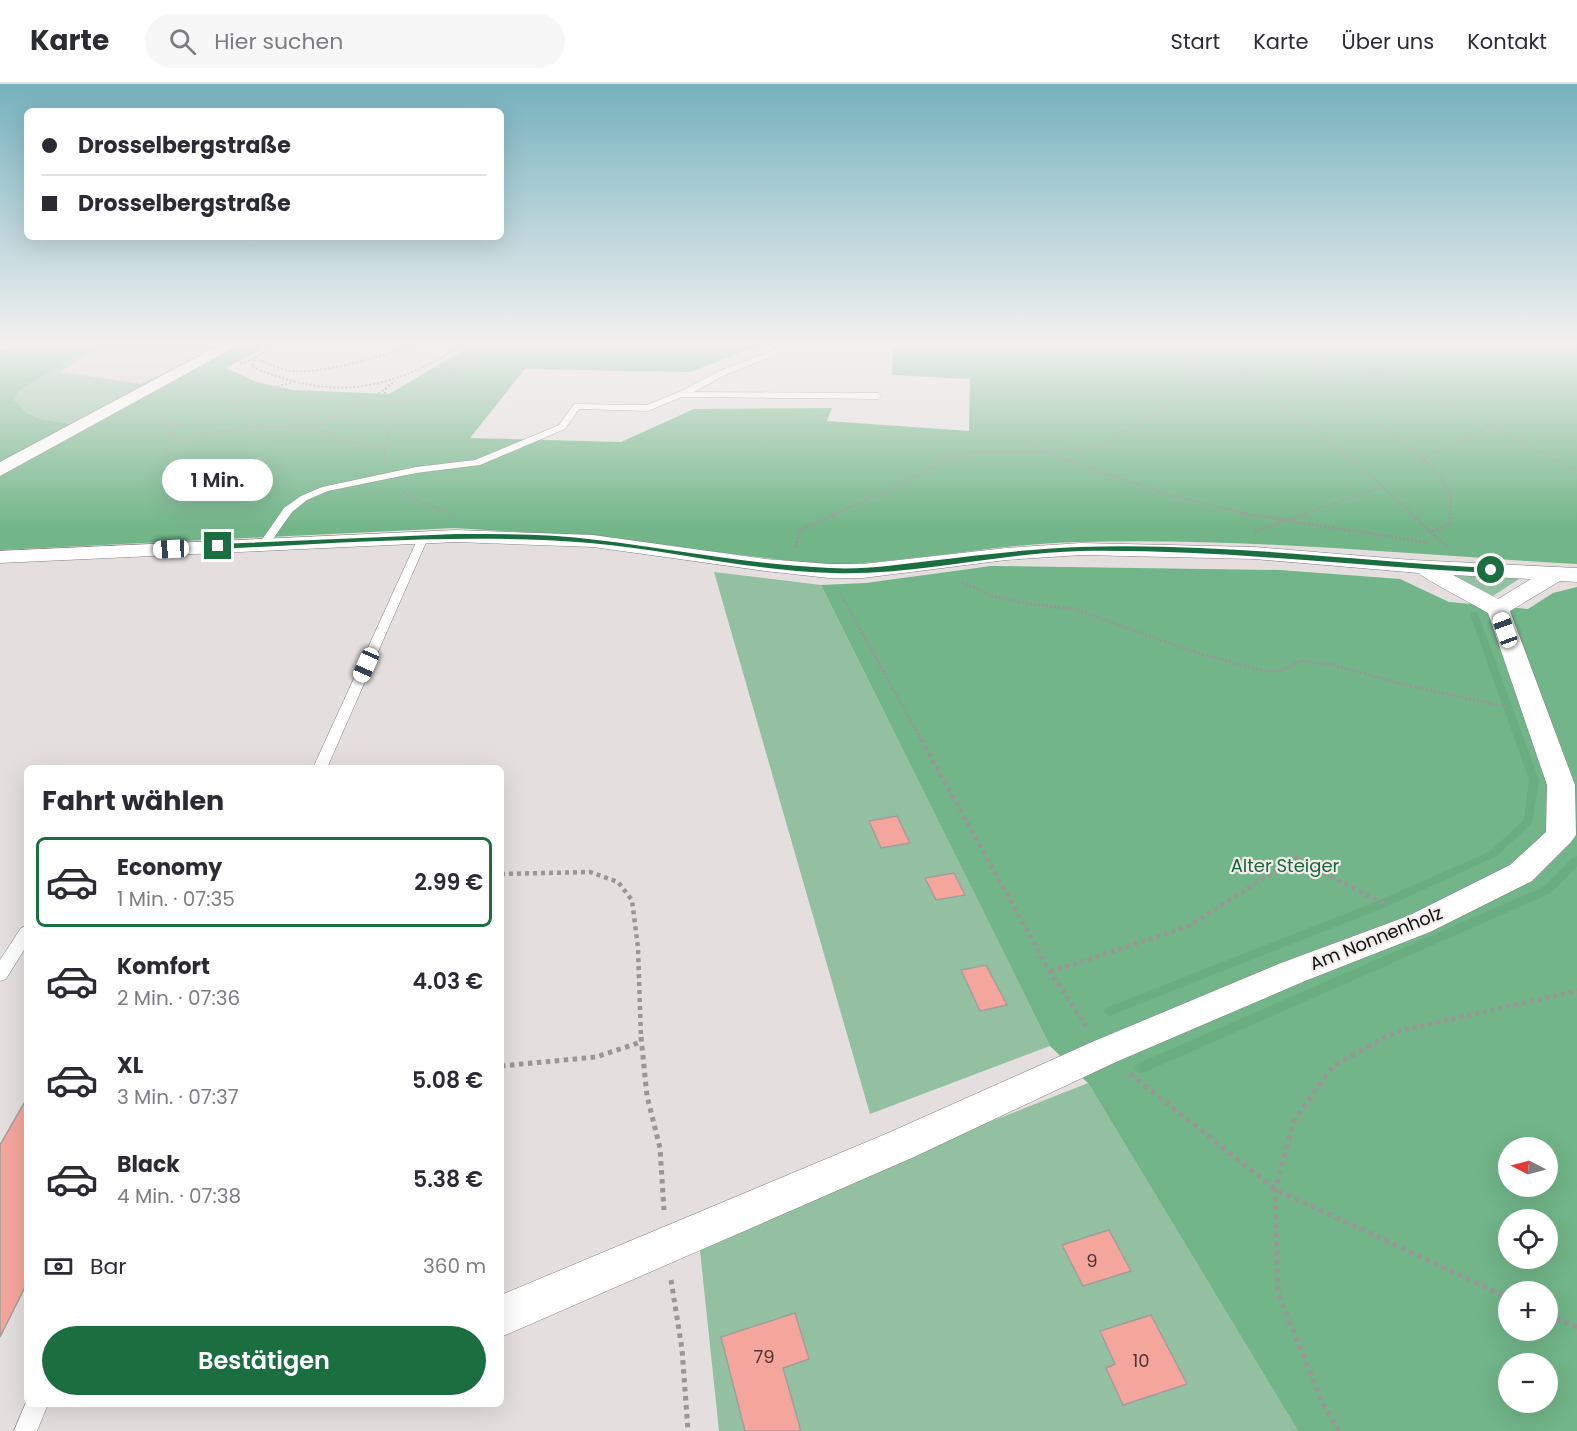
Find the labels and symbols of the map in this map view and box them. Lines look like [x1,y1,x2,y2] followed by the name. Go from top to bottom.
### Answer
[162,459,274,501] callout: 1 Min.
[204,532,231,559] route end
[153,539,189,559] car
[1477,556,1504,583] route start
[1490,610,1520,650] car
[350,645,382,685] car
[1231,853,1340,878] park label: Alter Steiger
[1306,900,1446,976] street label: Am Nonnenholz
[1498,1137,1558,1197] north arrow
[1086,1248,1098,1273] house number: 9
[753,1344,775,1369] house number: 79
[1132,1348,1150,1373] house number: 10

